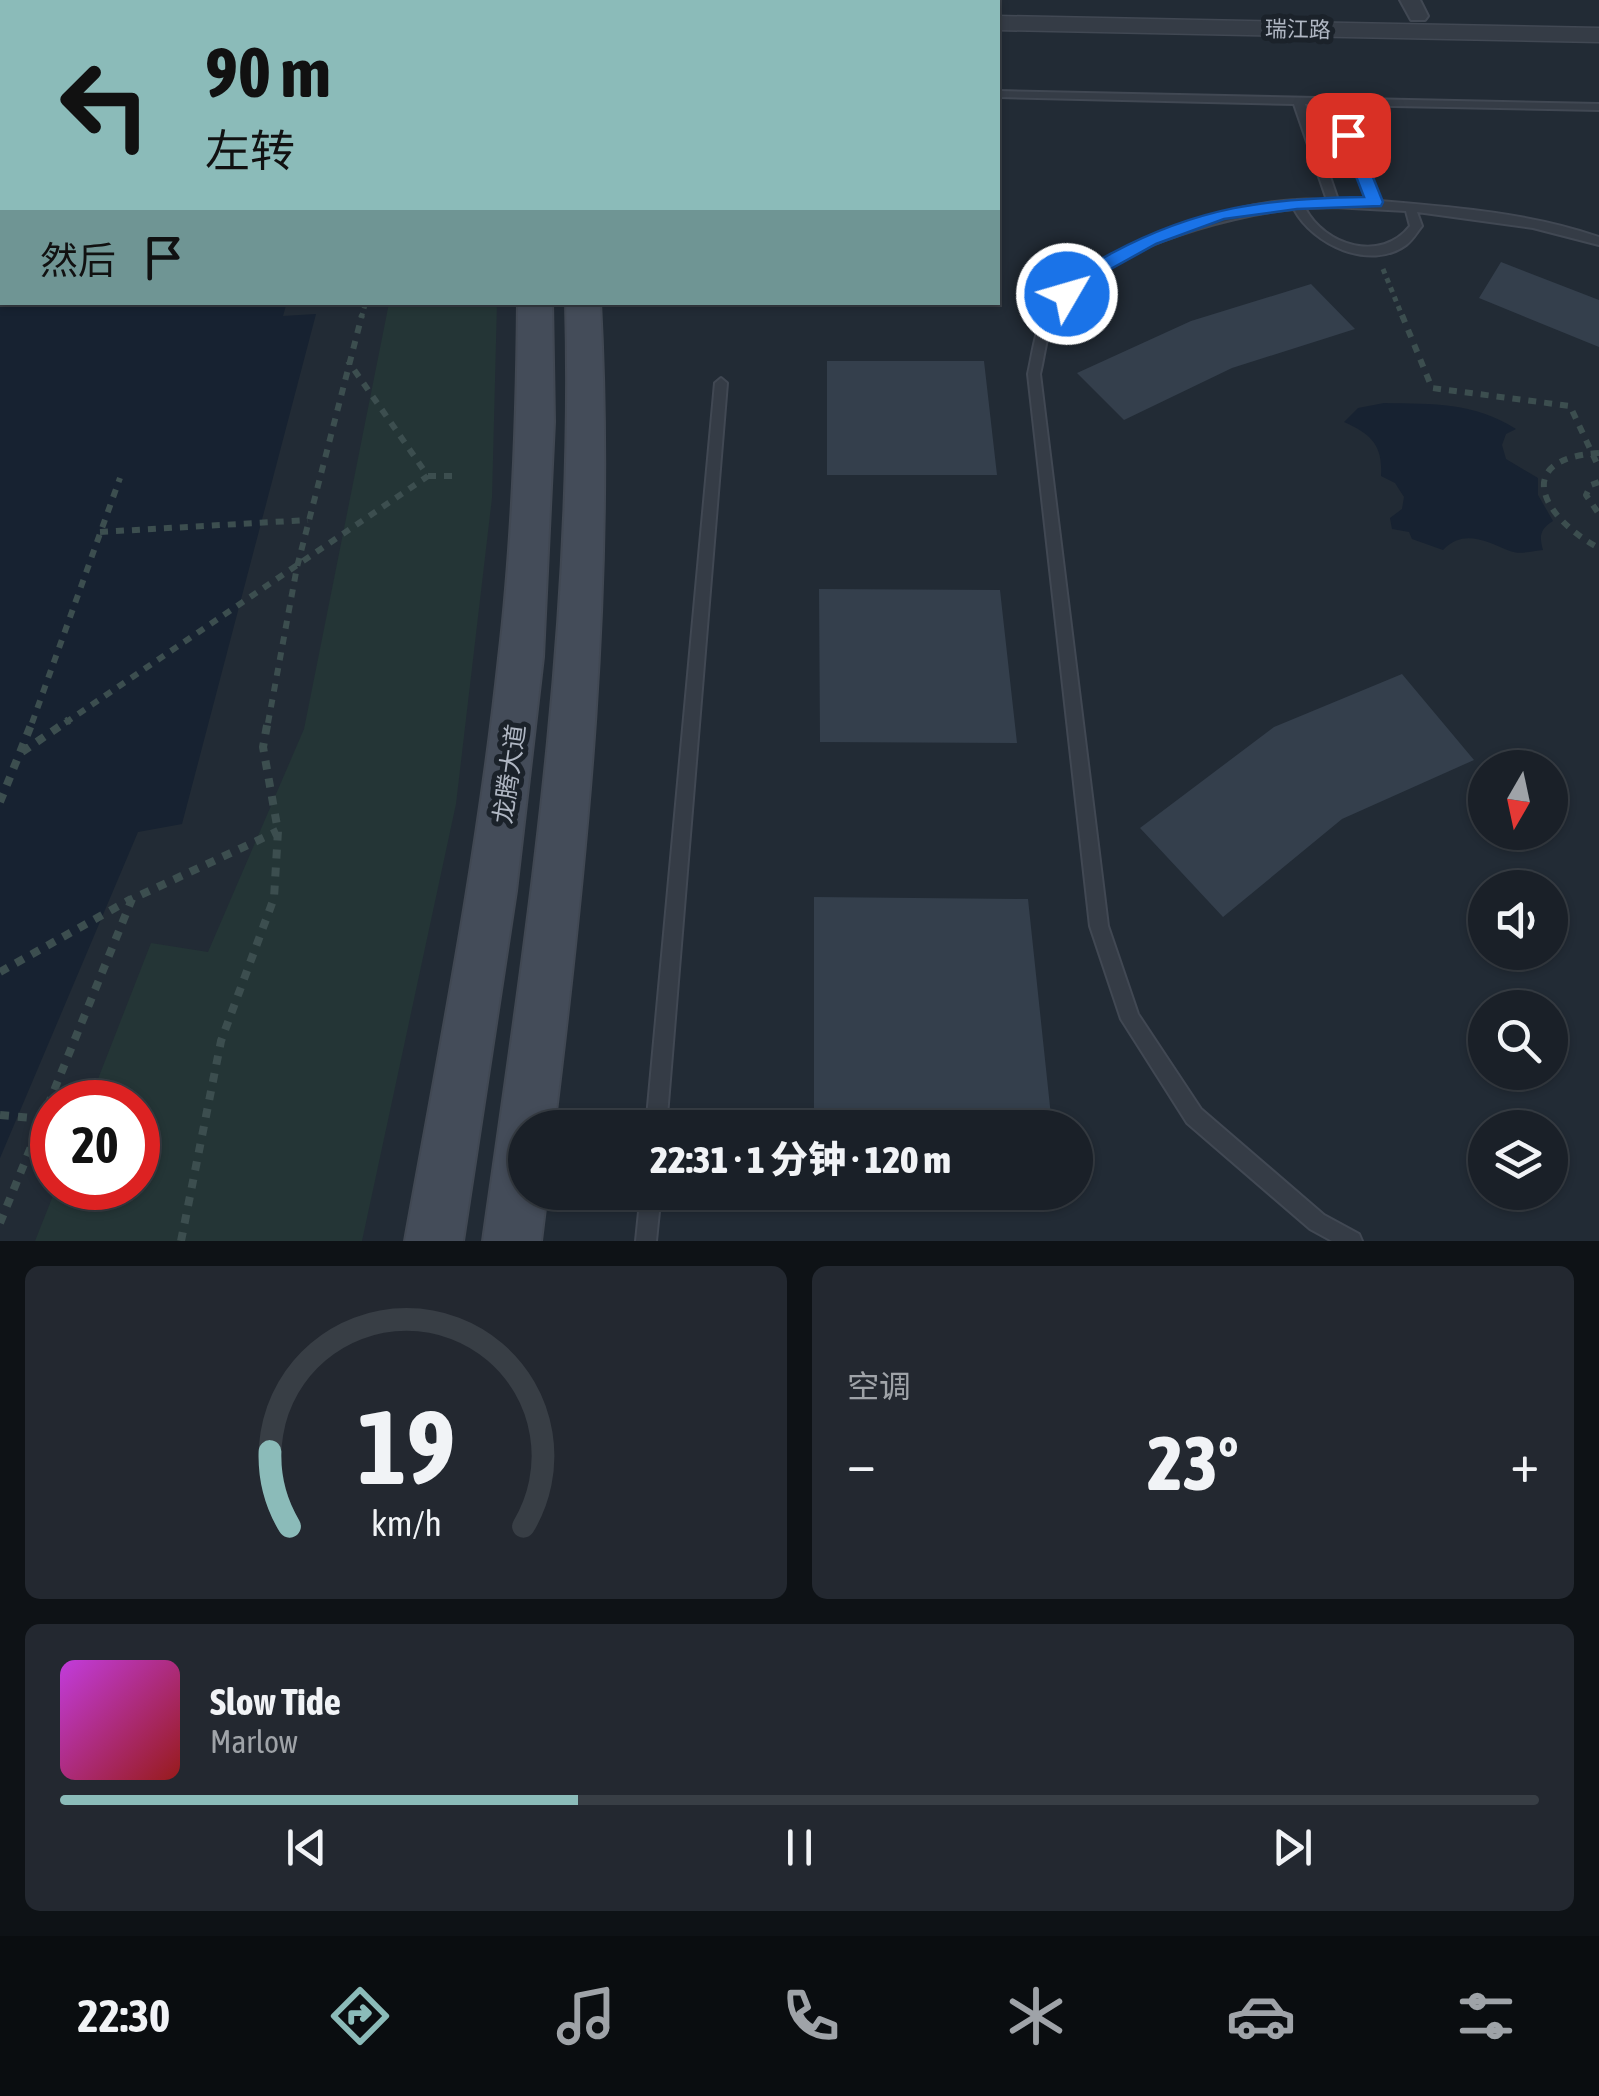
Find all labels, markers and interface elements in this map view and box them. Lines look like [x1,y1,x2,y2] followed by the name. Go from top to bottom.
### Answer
[1265,15,1331,43] street label: 瑞江路
[205,32,331,112] text: 90 m
[40,40,170,170] icon: left
[1306,93,1391,178] pin
[1321,108,1376,163] icon: arrive
[205,125,295,177] text: 左转
[136,230,191,285] icon: arrive
[40,239,116,282] text: 然后
[1015,242,1119,346] position arrow
[488,723,530,825] street label: 龙腾大道
[1468,750,1568,850] north arrow
[1468,750,1568,1210] map controls
[1468,870,1568,970] button: sound
[1468,990,1568,1090] button: search
[30,1080,160,1210] speed limit sign: 20
[1468,1110,1568,1210] button: layers
[650,1138,951,1181] text: 22:31 · 1 分钟 · 120 m
[847,1368,911,1405] text: 空调
[357,1387,455,1506] text: 19
[1147,1420,1239,1506] text: 23°
[847,1431,876,1494] text: −
[1510,1431,1539,1494] text: +
[371,1503,441,1544] text: km/h
[210,1680,341,1723] text: Slow Tide
[210,1723,298,1760] text: Marlow
[279,1820,334,1875] icon: previous
[772,1820,827,1875] icon: pause
[1265,1820,1320,1875] icon: next
[325,1981,395,2051] icon: directions
[551,1981,621,2051] icon: music
[776,1981,846,2051] icon: phone
[1001,1981,1071,2051] icon: climate
[1226,1981,1296,2051] icon: car
[1451,1981,1521,2051] icon: filters
[78,1990,170,2042] text: 22:30

